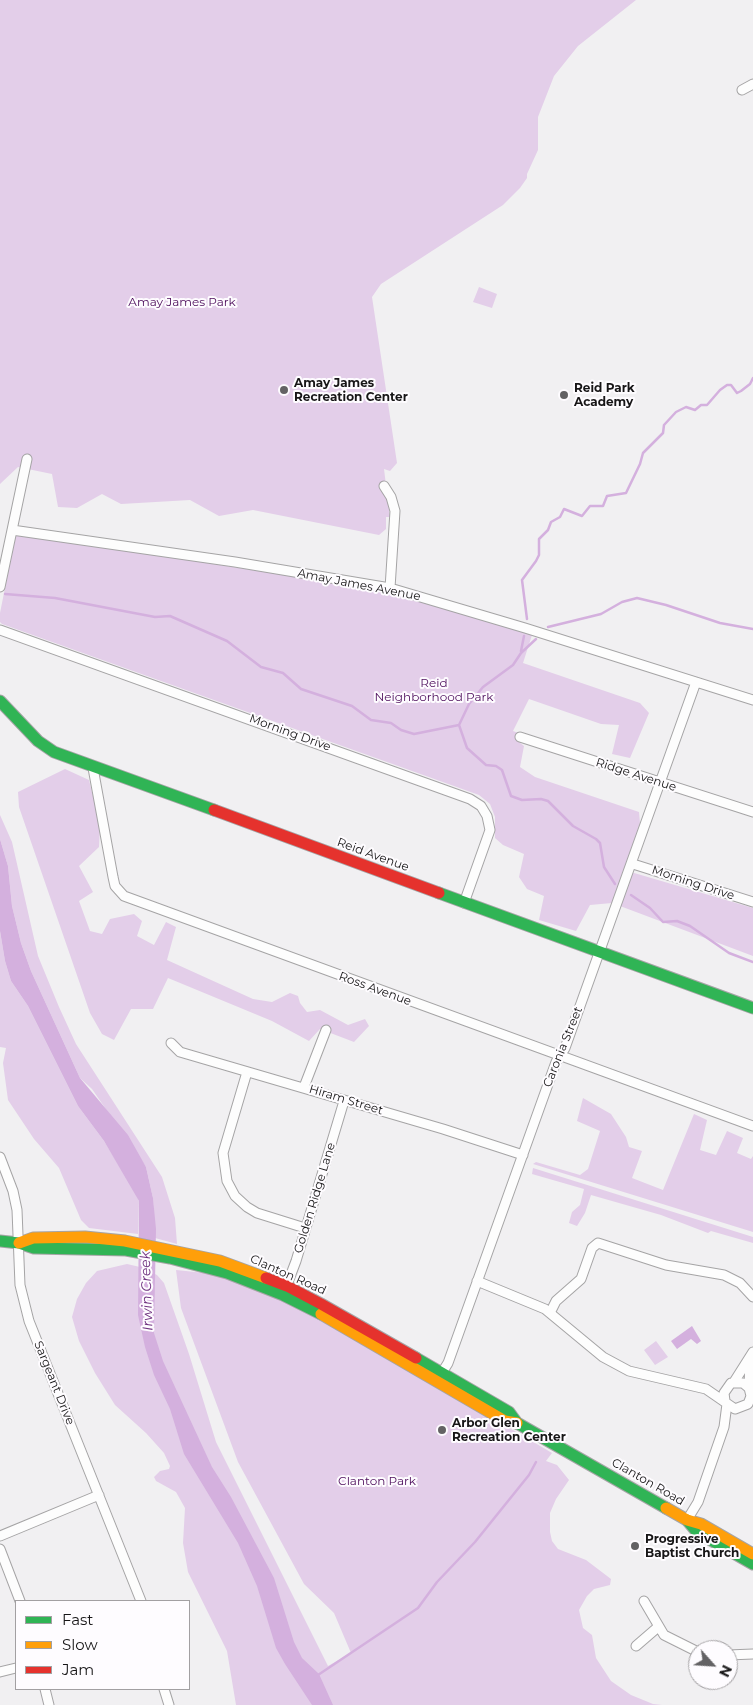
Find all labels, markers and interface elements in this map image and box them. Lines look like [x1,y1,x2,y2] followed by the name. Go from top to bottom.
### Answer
[128,295,236,309] park label: Amay James Park
[294,376,408,404] place label: Amay James Recreation Center
[574,381,635,409] place label: Reid Park Academy
[278,384,290,396] marker: Amay James Recreation Center
[558,389,570,401] marker: Reid Park Academy
[296,566,422,604] street label: Amay James Avenue
[375,676,493,704] park label: Reid Neighborhood Park
[247,712,333,754] street label: Morning Drive
[594,755,678,795] street label: Ridge Avenue
[335,835,411,875] street label: Reid Avenue
[650,863,736,903] street label: Morning Drive
[337,969,413,1009] street label: Ross Avenue
[540,1005,586,1089] street label: Caronia Street
[307,1082,385,1118] street label: Hiram Street
[291,1141,339,1255] street label: Golden Ridge Lane
[137,1251,157,1331] water label: Irwin Creek
[248,1252,328,1298] street label: Clanton Road
[31,1339,77,1427] street label: Sargeant Drive
[452,1416,566,1444] place label: Arbor Glen Recreation Center
[436,1424,448,1436] marker: Arbor Glen Recreation Center
[609,1455,687,1509] street label: Clanton Road
[338,1474,416,1488] park label: Clanton Park
[645,1532,739,1560] place label: Progressive Baptist Church
[629,1540,641,1552] marker: Progressive Baptist Church
[15,1600,190,1690] legend
[62,1610,93,1629] text: Fast
[62,1635,98,1654] text: Slow
[688,1640,738,1690] north arrow
[62,1660,94,1679] text: Jam
[715,1662,736,1680] text: N

